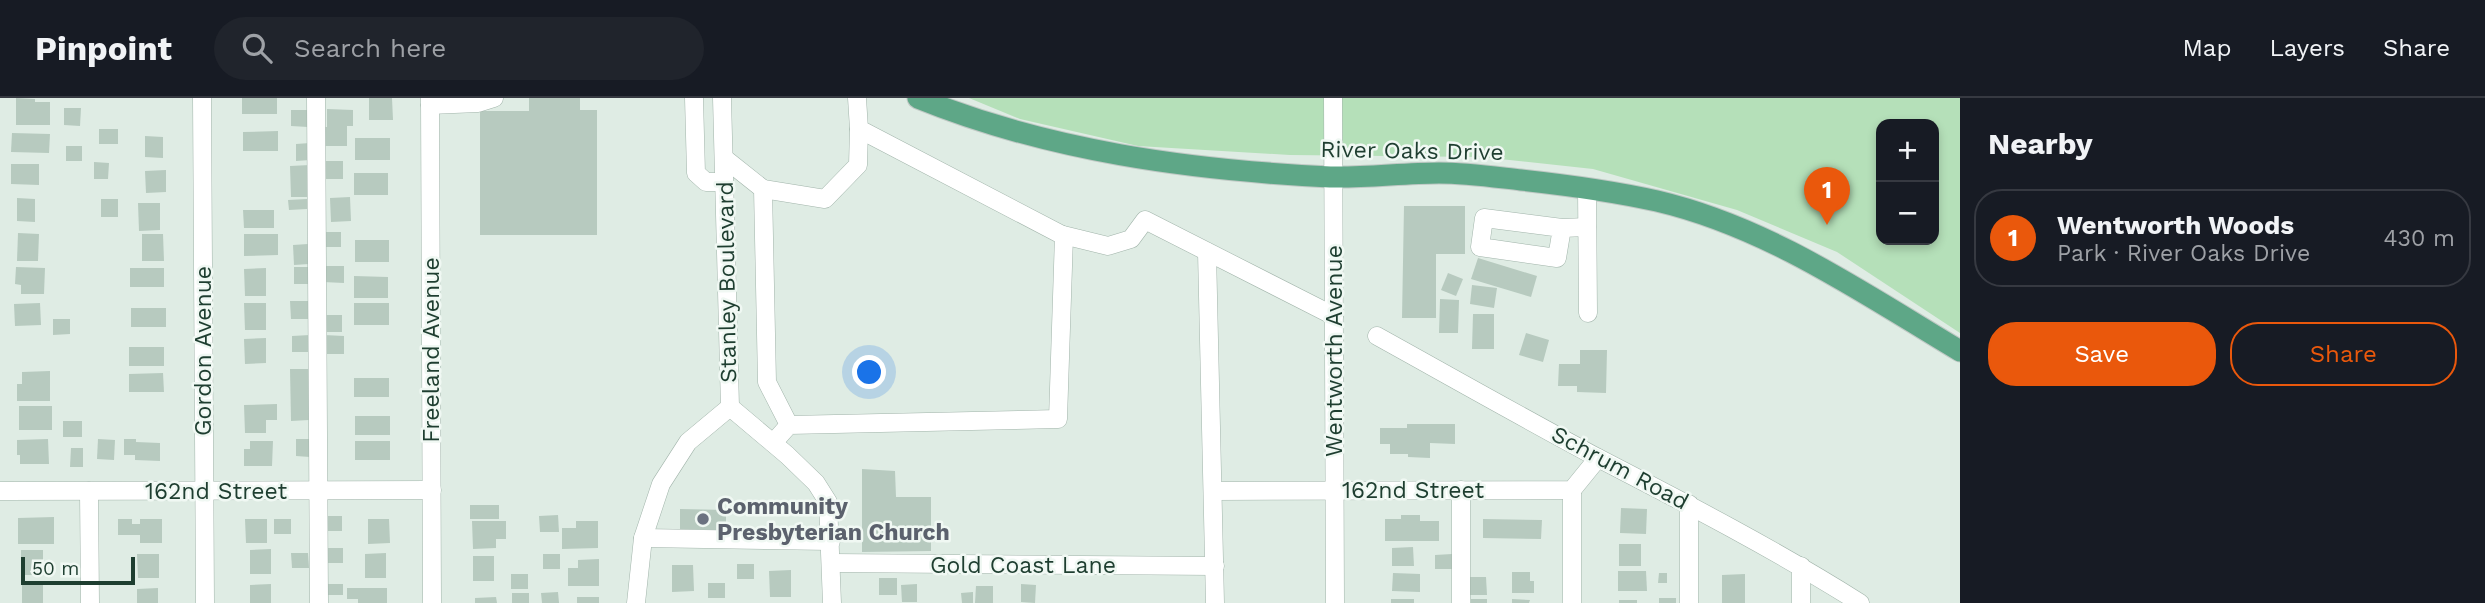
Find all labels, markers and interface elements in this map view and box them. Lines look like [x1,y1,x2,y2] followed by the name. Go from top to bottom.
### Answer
[214,17,704,80] search box
[35,29,172,68] text: Pinpoint
[238,29,276,67] icon: search
[294,33,446,63] text: Search here
[2183,34,2231,62] text: Map
[2269,34,2345,62] text: Layers
[2383,34,2450,62] text: Share
[1876,119,1939,245] map controls
[1876,119,1939,182] button: +
[1988,126,2093,161] text: Nearby
[1320,136,1504,166] street label: River Oaks Drive
[1804,167,1850,225] pin: 1
[712,181,742,383] street label: Stanley Boulevard
[1876,182,1939,245] button: −
[2057,210,2294,240] text: Wentworth Woods
[2008,225,2018,252] text: 1
[2383,225,2455,252] text: 430 m
[2057,240,2310,267] text: Park · River Oaks Drive
[1321,245,1348,457] street label: Wentworth Avenue
[418,257,445,443] street label: Freeland Avenue
[190,266,217,436] street label: Gordon Avenue
[1988,322,2216,386] button: Save
[2230,322,2457,386] button: Share
[852,355,886,389] your location
[1547,421,1693,515] street label: Schrum Road
[1342,477,1484,504] street label: 162nd Street
[145,478,287,505] street label: 162nd Street
[717,493,950,546] place label: Community Presbyterian Church
[695,511,711,527] marker: Community Presbyterian Church
[930,552,1116,579] street label: Gold Coast Lane
[21,554,135,586] scale bar
[32,557,79,580] text: 50 m

